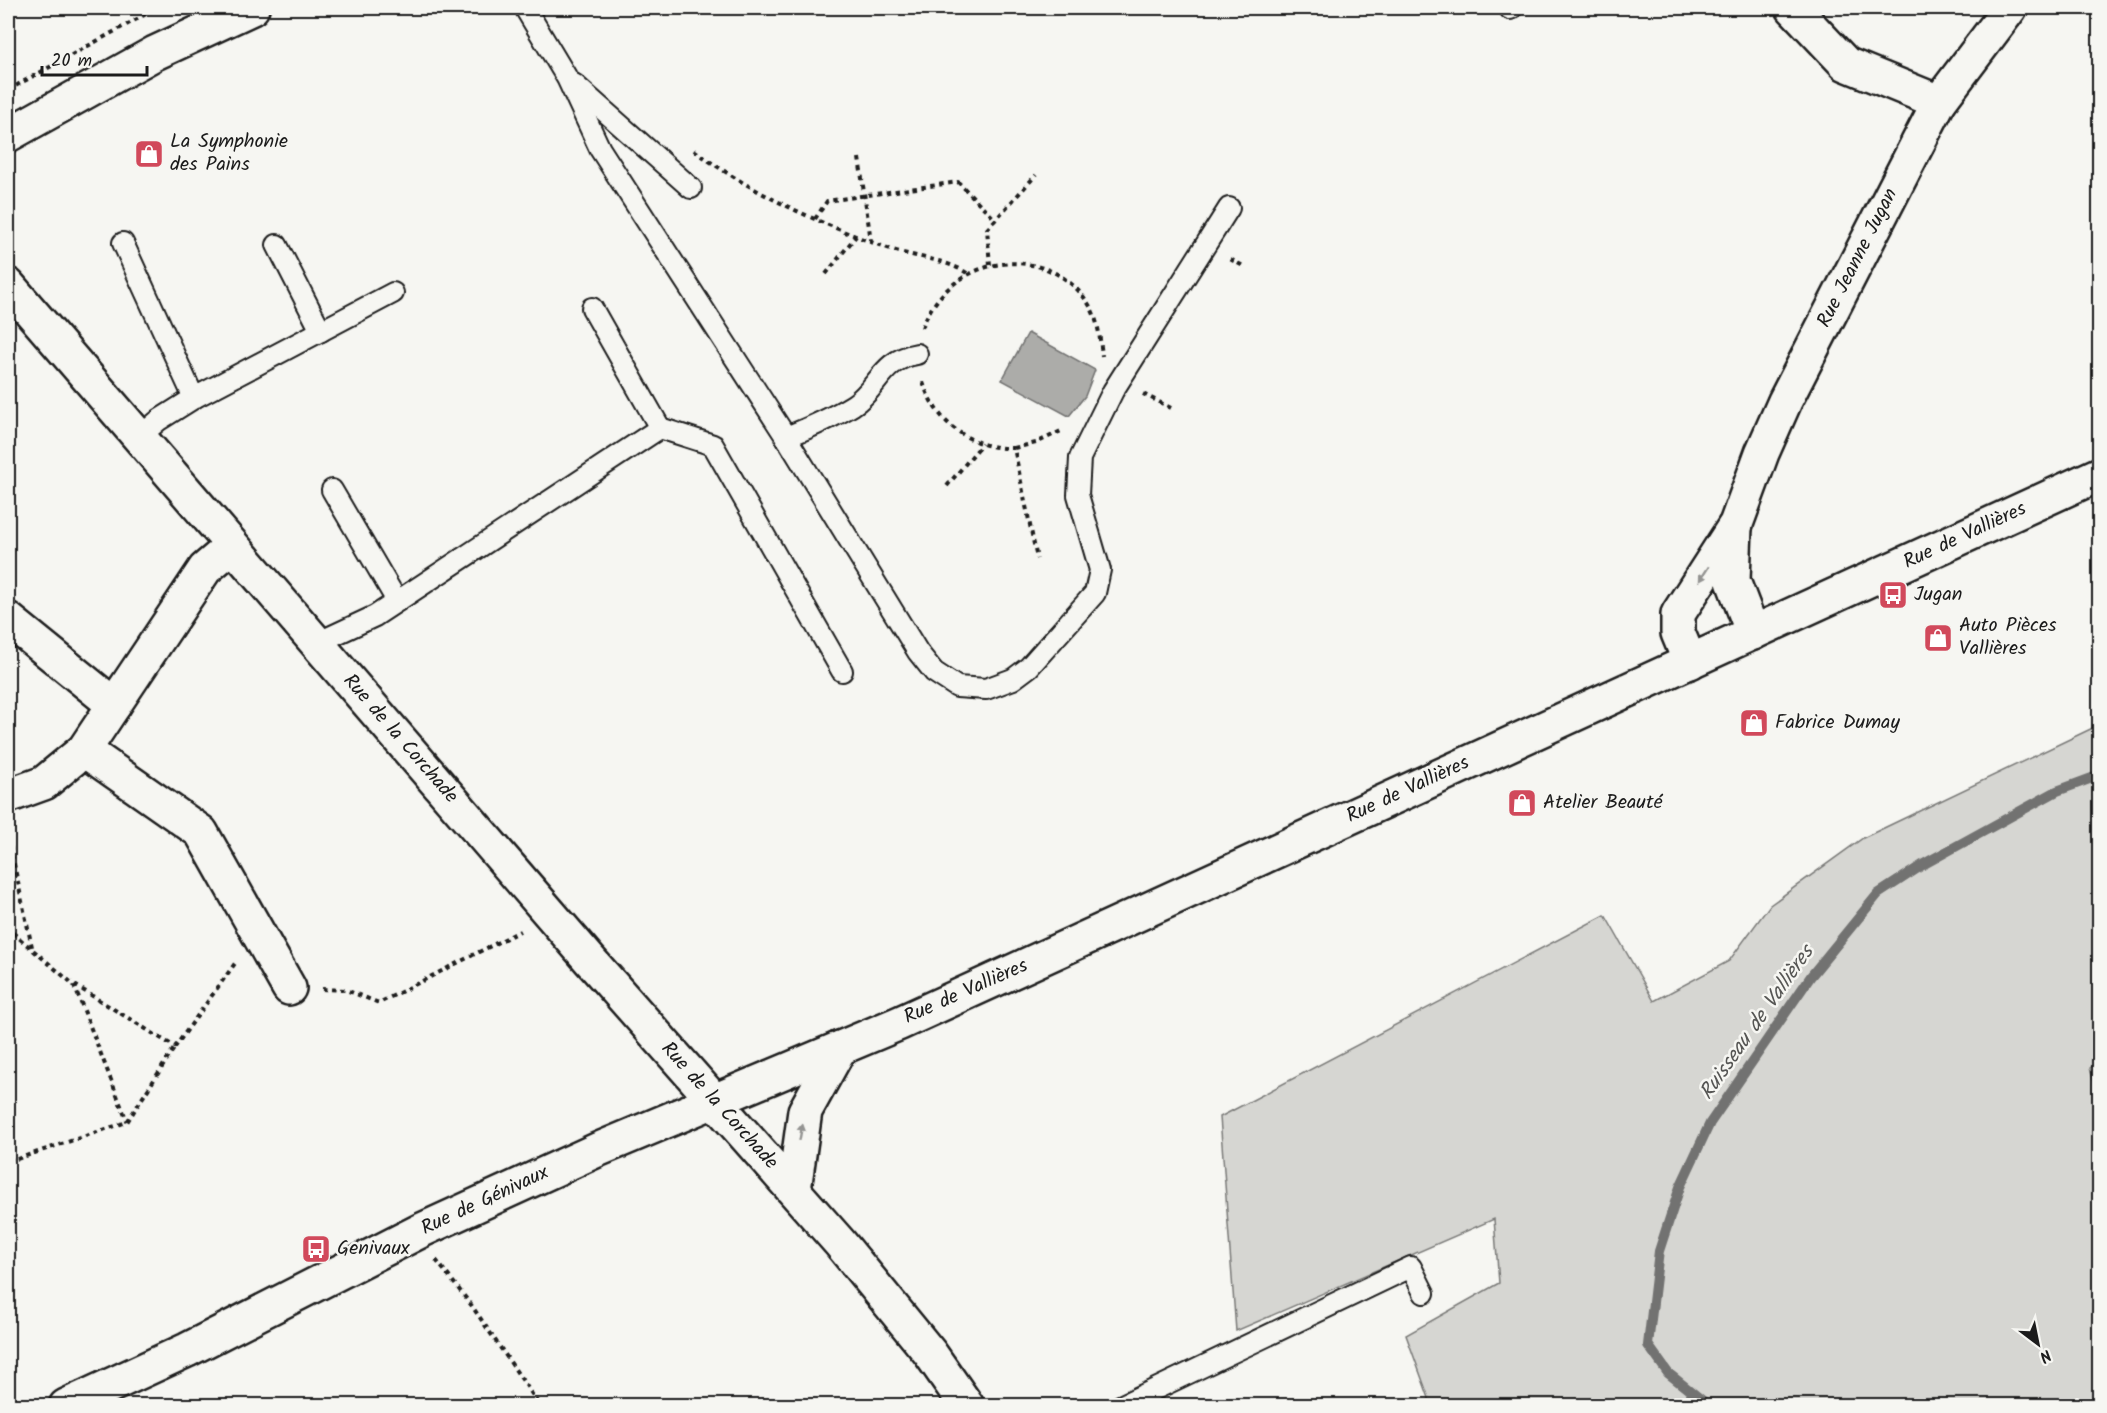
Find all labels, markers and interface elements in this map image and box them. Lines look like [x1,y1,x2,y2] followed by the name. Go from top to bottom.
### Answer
[42,39,147,77] scale bar
[51,47,92,76] text: 20 m
[170,126,288,181] place label: La Symphonie des Pains
[133,138,165,170] shop icon: La Symphonie des Pains
[1809,183,1907,333] street label: Rue Jeanne Jugan
[1898,493,2032,579] street label: Rue de Vallières
[1699,566,1710,582] one-way arrow
[1877,579,1909,611] bus stop icon: Jugan
[1914,579,1963,611] place label: Jugan
[1959,610,2057,665] place label: Auto Pièces Vallières
[1922,622,1954,654] shop icon: Auto Pièces Vallières
[334,667,466,811] street label: Rue de la Corchade
[1738,707,1770,739] shop icon: Fabrice Dumay
[1775,707,1900,739] place label: Fabrice Dumay
[1341,747,1475,833] street label: Rue de Vallières
[1506,787,1538,819] shop icon: Atelier Beauté
[1543,787,1664,819] place label: Atelier Beauté
[1691,937,1824,1107] water label: Ruisseau de Vallières
[899,950,1034,1034] street label: Rue de Vallières
[652,1035,786,1177] street label: Rue de la Corchade
[797,1123,806,1142] one-way arrow
[416,1157,555,1245] street label: Rue de Génivaux
[300,1233,332,1265] bus stop icon: Genivaux
[337,1233,410,1265] place label: Genivaux
[2008,1314,2068,1374] north arrow
[2034,1342,2056,1369] text: N

